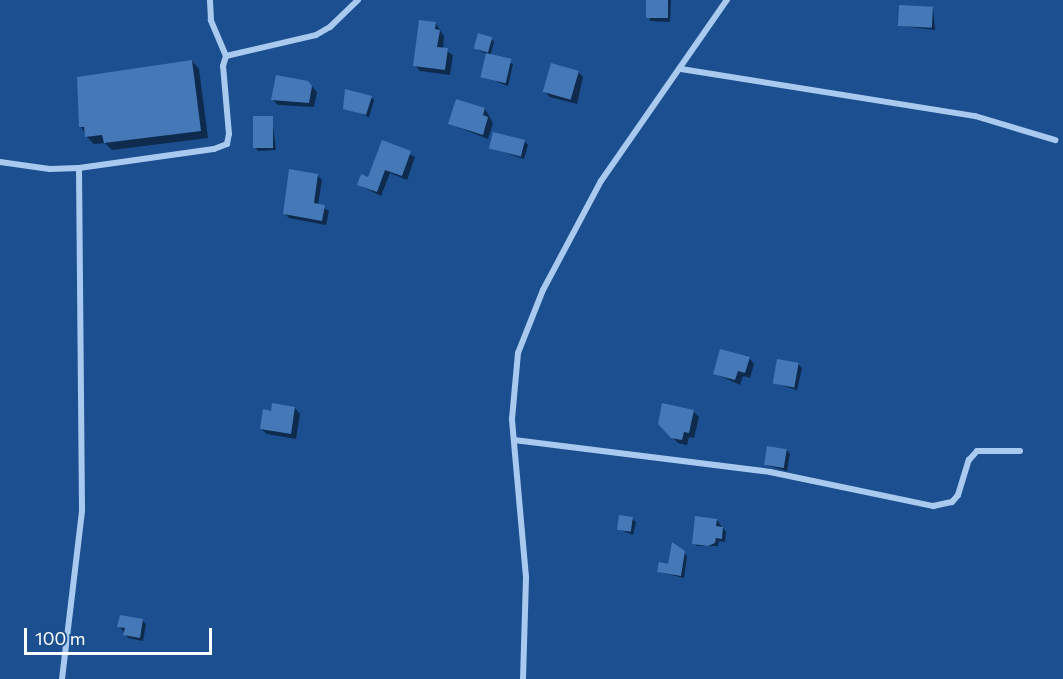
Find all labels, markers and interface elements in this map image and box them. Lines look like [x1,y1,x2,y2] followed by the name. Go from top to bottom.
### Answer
[27,616,214,654] scale bar
[35,627,85,649] text: 100 m

